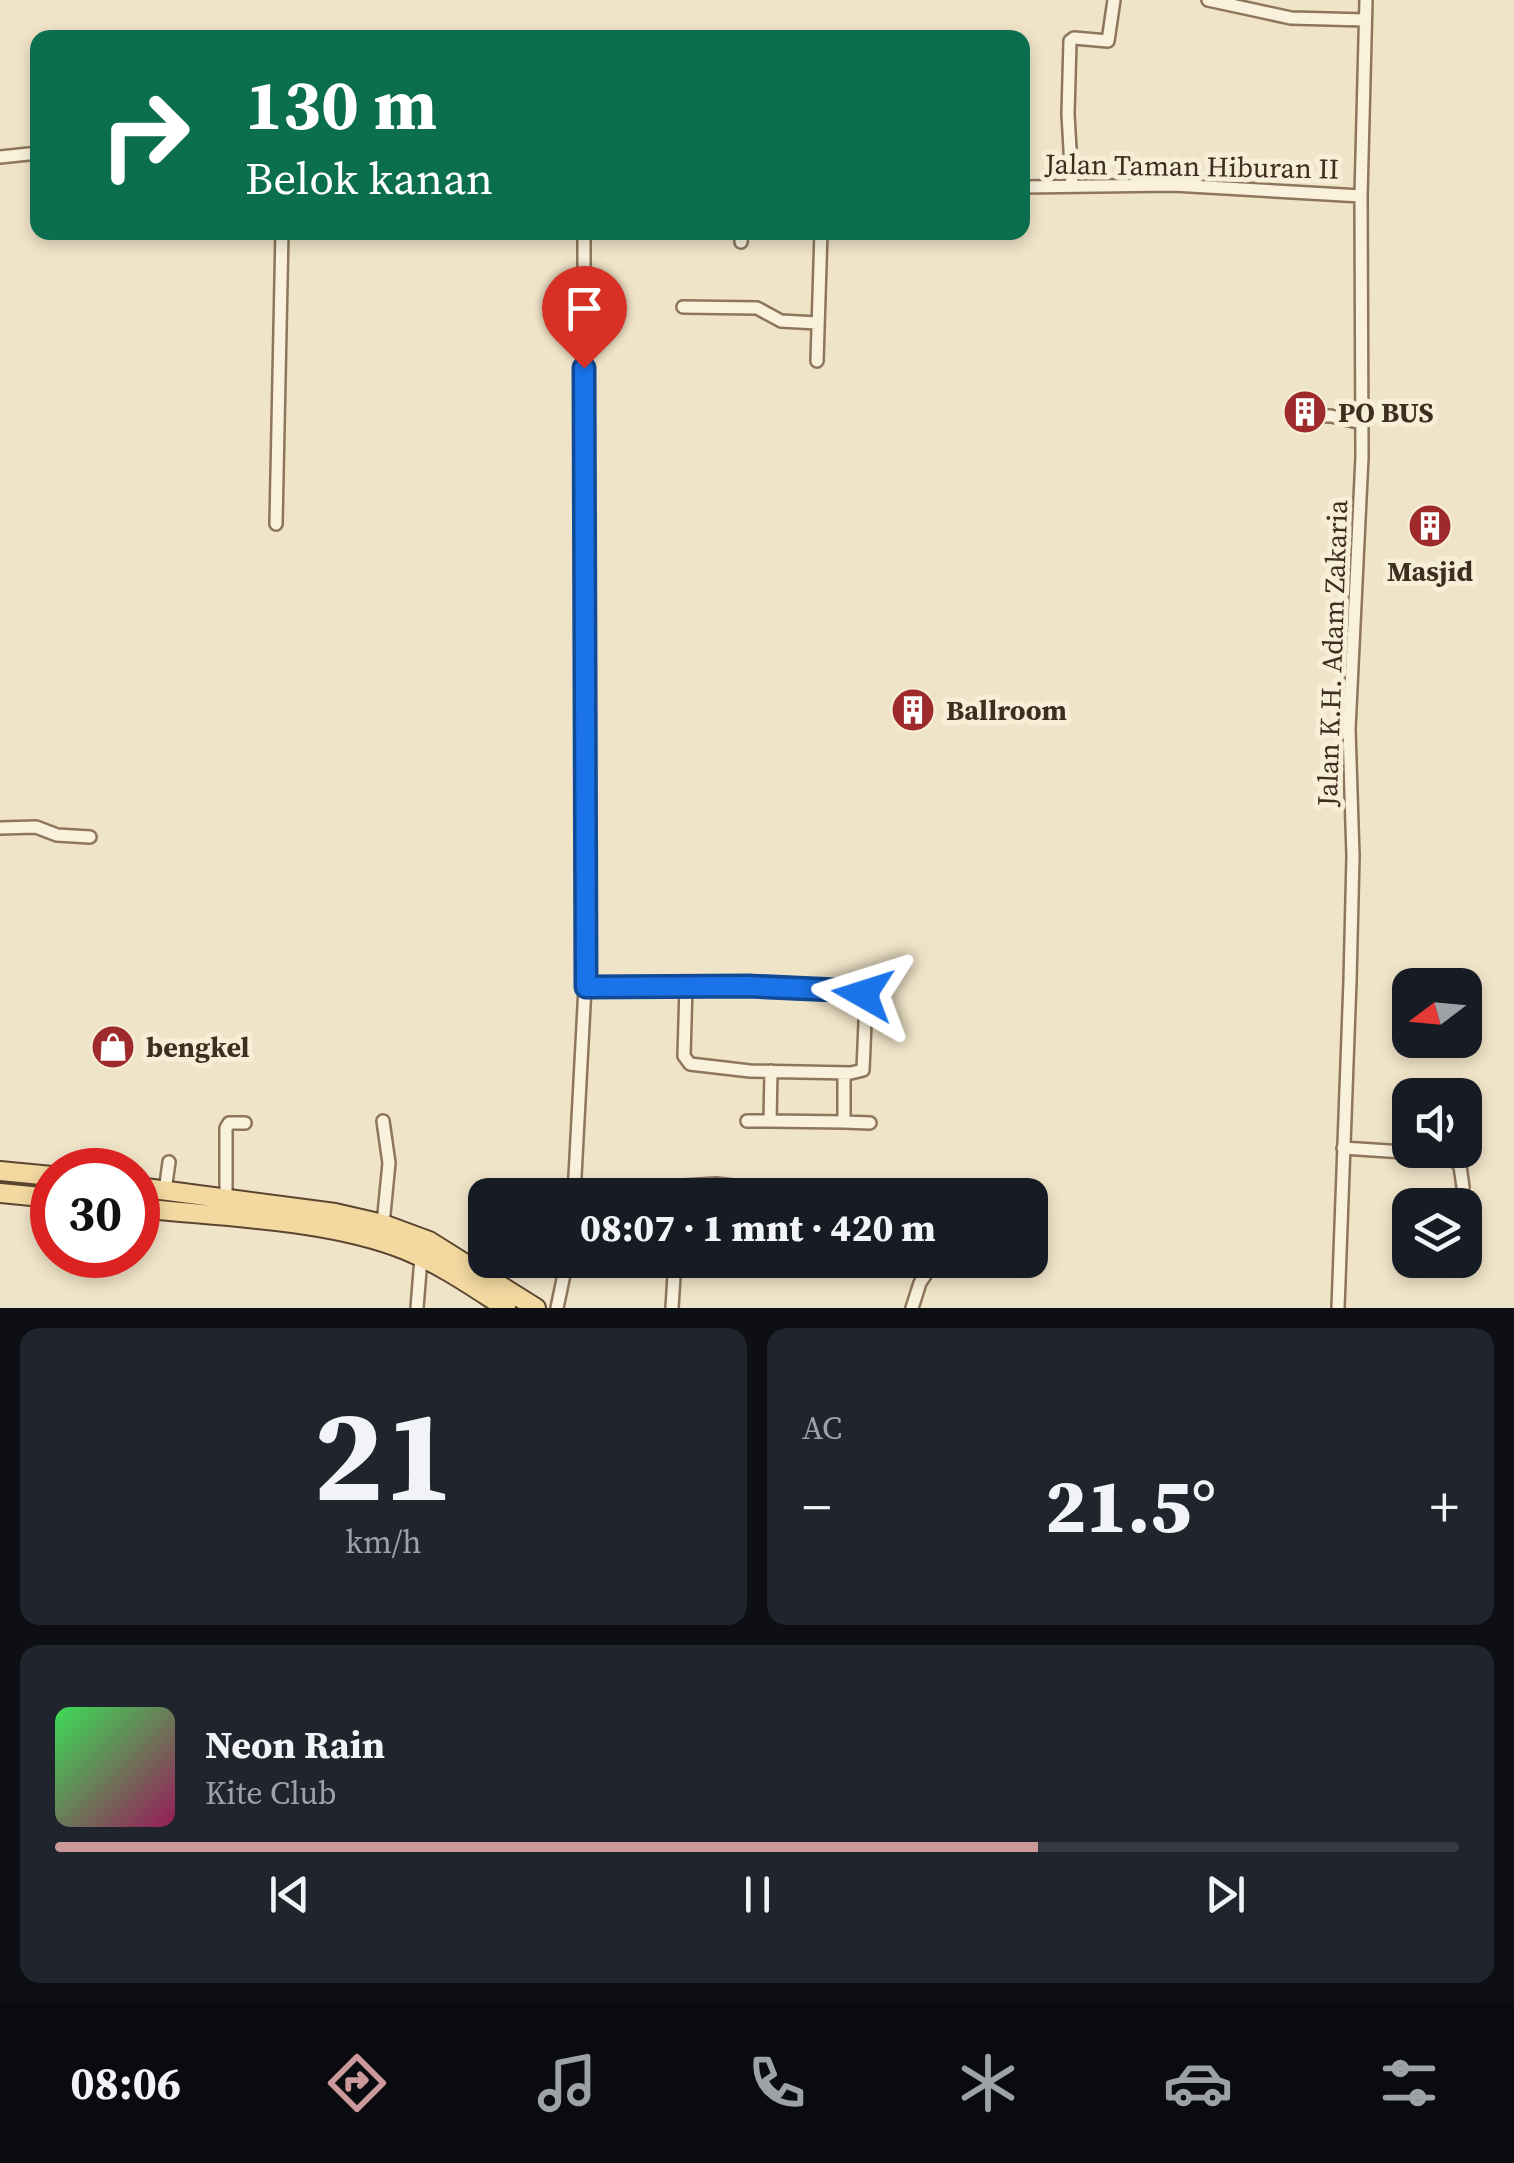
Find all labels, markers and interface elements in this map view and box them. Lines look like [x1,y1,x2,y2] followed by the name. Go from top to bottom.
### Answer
[245,56,437,152] text: 130 m
[80,70,210,200] icon: right
[1044,144,1339,188] street label: Jalan Taman Hiburan II
[245,147,493,209] text: Belok kanan
[542,266,627,369] pin
[557,281,612,336] icon: arrive
[1282,389,1328,435] building icon: PO BUS
[1338,393,1434,431] place label: PO BUS
[1308,498,1356,808] street label: Jalan K.H. Adam Zakaria
[1407,503,1453,549] building icon: Masjid
[1387,552,1473,590] place label: Masjid
[890,687,936,733] building icon: Ballroom
[946,691,1067,729] place label: Ballroom
[811,942,915,1046] position arrow
[1392,968,1482,1058] north arrow
[1392,968,1482,1278] map controls
[90,1024,136,1070] shop icon: bengkel
[146,1028,250,1066] place label: bengkel
[1392,1078,1482,1168] button: sound
[30,1148,160,1278] speed limit sign: 30
[1392,1188,1482,1278] button: layers
[580,1202,936,1254] text: 08:07 · 1 mnt · 420 m
[313,1365,454,1544] text: 21
[802,1406,842,1450] text: AC
[1045,1454,1216,1557] text: 21.5°
[802,1469,831,1544] text: −
[1430,1469,1459,1544] text: +
[345,1520,422,1564] text: km/h
[205,1719,385,1771] text: Neon Rain
[205,1771,337,1815] text: Kite Club
[262,1867,317,1922] icon: previous
[730,1867,785,1922] icon: pause
[1198,1867,1253,1922] icon: next
[322,2048,392,2118] icon: directions
[532,2048,602,2118] icon: music
[742,2048,812,2118] icon: phone
[953,2048,1023,2118] icon: climate
[1163,2048,1233,2118] icon: car
[1374,2048,1444,2118] icon: filters
[70,2052,181,2114] text: 08:06

